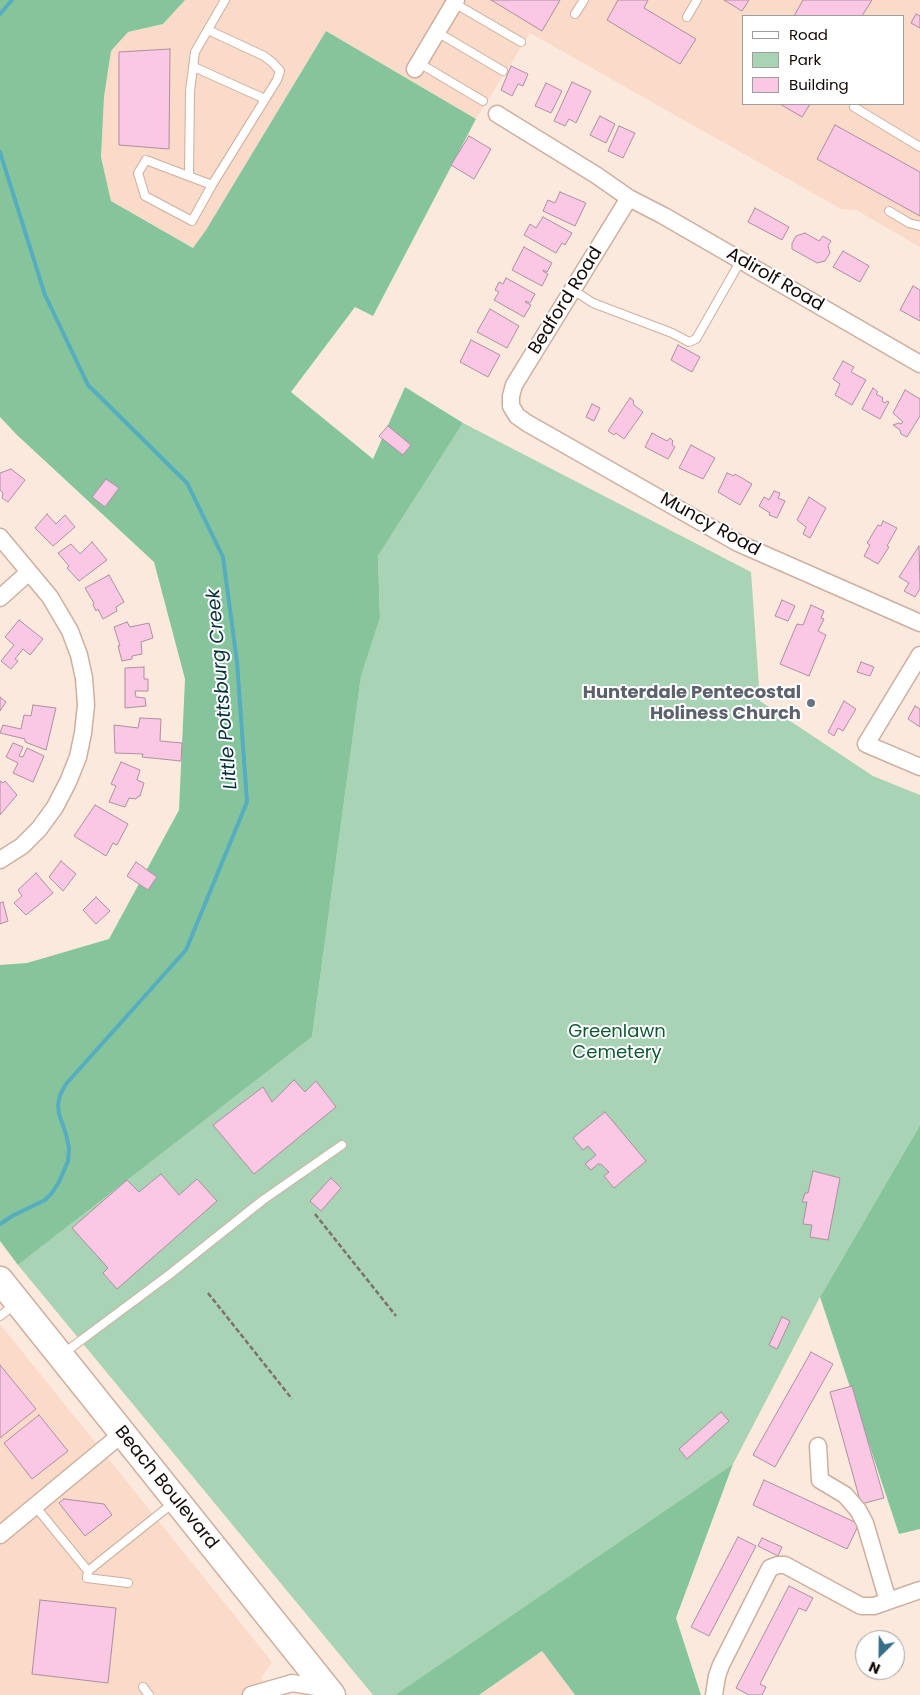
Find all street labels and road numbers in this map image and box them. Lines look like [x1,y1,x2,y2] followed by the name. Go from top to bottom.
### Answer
[524,243,608,359] street label: Bedford Road
[722,243,828,317] street label: Adirolf Road
[656,489,764,561] street label: Muncy Road
[110,1422,222,1554] street label: Beach Boulevard

